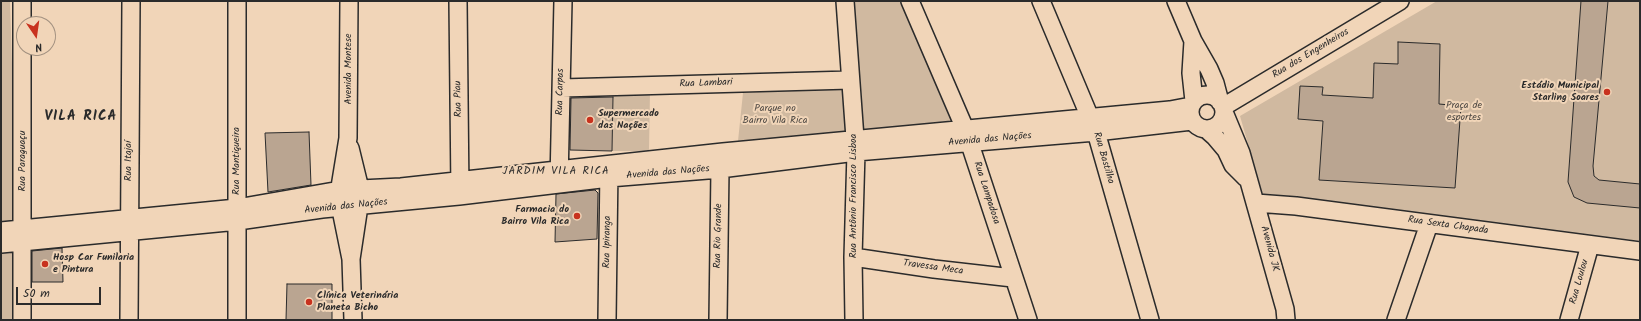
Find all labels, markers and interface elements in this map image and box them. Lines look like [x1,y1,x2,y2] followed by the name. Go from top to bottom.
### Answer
[16,16,56,56] north arrow
[1271,26,1351,82] street label: Rua dos Engenheiros
[343,33,355,105] street label: Avenida Montese
[33,37,44,56] text: N
[555,68,567,116] street label: Rua Carpas
[679,77,733,91] street label: Rua Lambari
[1522,80,1599,104] place label: Estádio Municipal Starling Soares
[453,81,465,117] street label: Rua Piau
[1602,87,1612,97] marker: Estádio Municipal Starling Soares
[1446,100,1482,124] park label: Praça de esportes
[743,103,807,126] park label: Parque no Bairro Vila Rica
[598,108,659,132] place label: Supermercado das Nações
[45,110,117,126] district label: VILA RICA
[585,115,595,125] marker: Supermercado das Nações
[231,127,243,195] street label: Rua Mantiqueira
[948,130,1032,150] street label: Avenida das Nações
[17,131,29,191] street label: Rua Paraguaçu
[1090,131,1116,185] street label: Rua Bastilha
[848,134,860,258] street label: Rua Antônio Francisco Lisboa
[123,141,135,181] street label: Rua Itajaí
[970,160,1002,226] street label: Rua Lampadosa
[626,163,710,183] street label: Avenida das Nações
[502,165,610,179] district label: JARDIM VILA RICA
[304,197,388,217] street label: Avenida das Nações
[712,203,726,269] street label: Rua Rio Grande
[501,204,569,228] place label: Farmacia do Bairro Vila Rica
[572,211,582,221] marker: Farmacia do Bairro Vila Rica
[1407,214,1489,238] street label: Rua Sexta Chapada
[602,216,614,268] street label: Rua Ipiranga
[1257,225,1281,273] street label: Avenida JK
[53,252,134,276] place label: Hosp Car Funilaria e Pintura
[902,258,964,278] street label: Travessa Meca
[1568,258,1592,306] street label: Rua Loulou
[40,259,50,269] marker: Hosp Car Funilaria e Pintura
[18,279,103,305] scale bar
[23,284,50,303] text: 50 m
[317,290,398,314] place label: Clínica Veterinária Planeta Bicho
[304,297,314,307] marker: Clínica Veterinária Planeta Bicho

